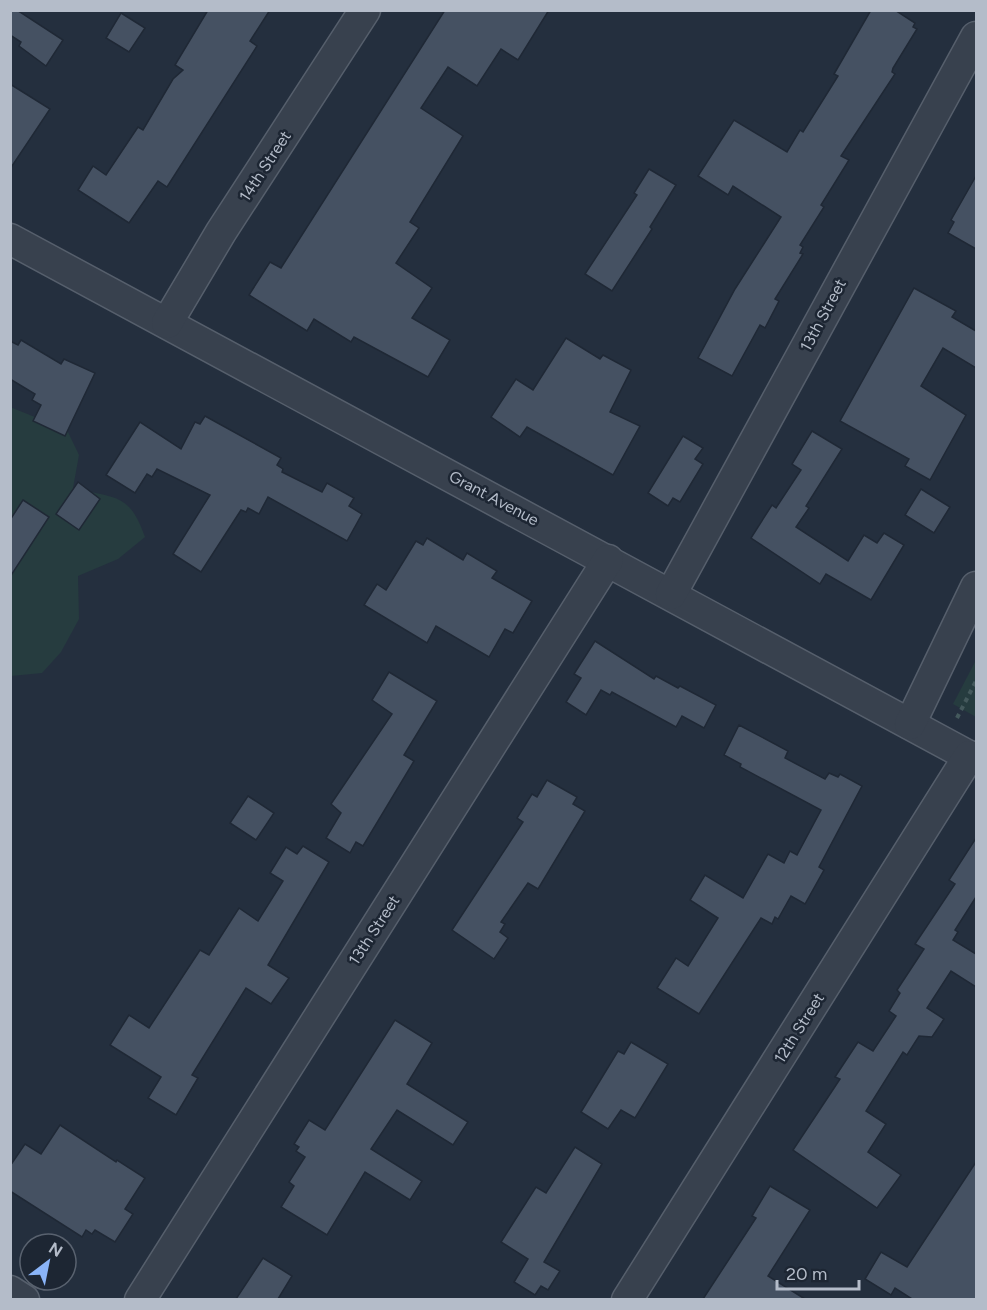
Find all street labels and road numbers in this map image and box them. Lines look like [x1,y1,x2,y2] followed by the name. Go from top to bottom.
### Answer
[235,127,295,205] street label: 14th Street
[796,276,850,354] street label: 13th Street
[446,466,542,530] street label: Grant Avenue
[345,892,403,968] street label: 13th Street
[770,989,828,1067] street label: 12th Street

